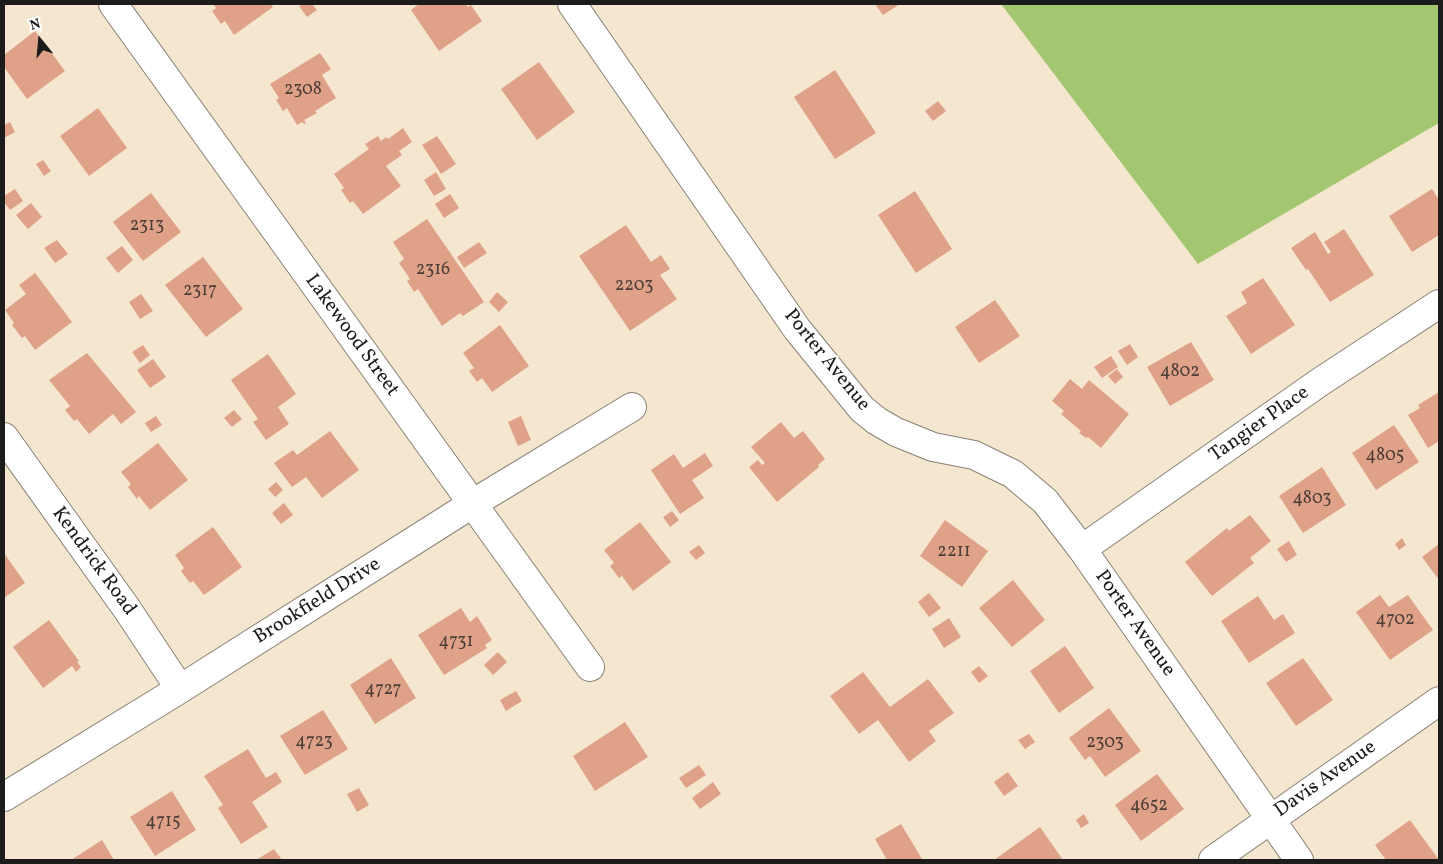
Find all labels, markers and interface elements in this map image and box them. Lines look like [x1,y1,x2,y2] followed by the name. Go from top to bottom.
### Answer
[15,15,65,65] north arrow
[28,15,43,36] text: N
[284,80,322,102] house number: 2308
[130,216,164,238] house number: 2313
[416,260,450,282] house number: 2316
[299,270,403,402] street label: Lakewood Street
[615,276,653,298] house number: 2203
[183,281,217,303] house number: 2317
[778,305,874,417] street label: Porter Avenue
[1160,362,1200,384] house number: 4802
[1205,382,1315,468] street label: Tangier Place
[1366,446,1404,468] house number: 4805
[1292,489,1332,511] house number: 4803
[46,503,140,621] street label: Kendrick Road
[937,542,971,564] house number: 2211
[250,553,386,651] street label: Brookfield Drive
[1089,566,1179,682] street label: Porter Avenue
[1375,610,1415,632] house number: 4702
[438,632,474,654] house number: 4731
[364,680,402,702] house number: 4727
[295,732,333,754] house number: 4723
[1086,733,1124,755] house number: 2303
[1271,736,1381,824] street label: Davis Avenue
[1130,796,1168,818] house number: 4652
[145,812,181,834] house number: 4715

